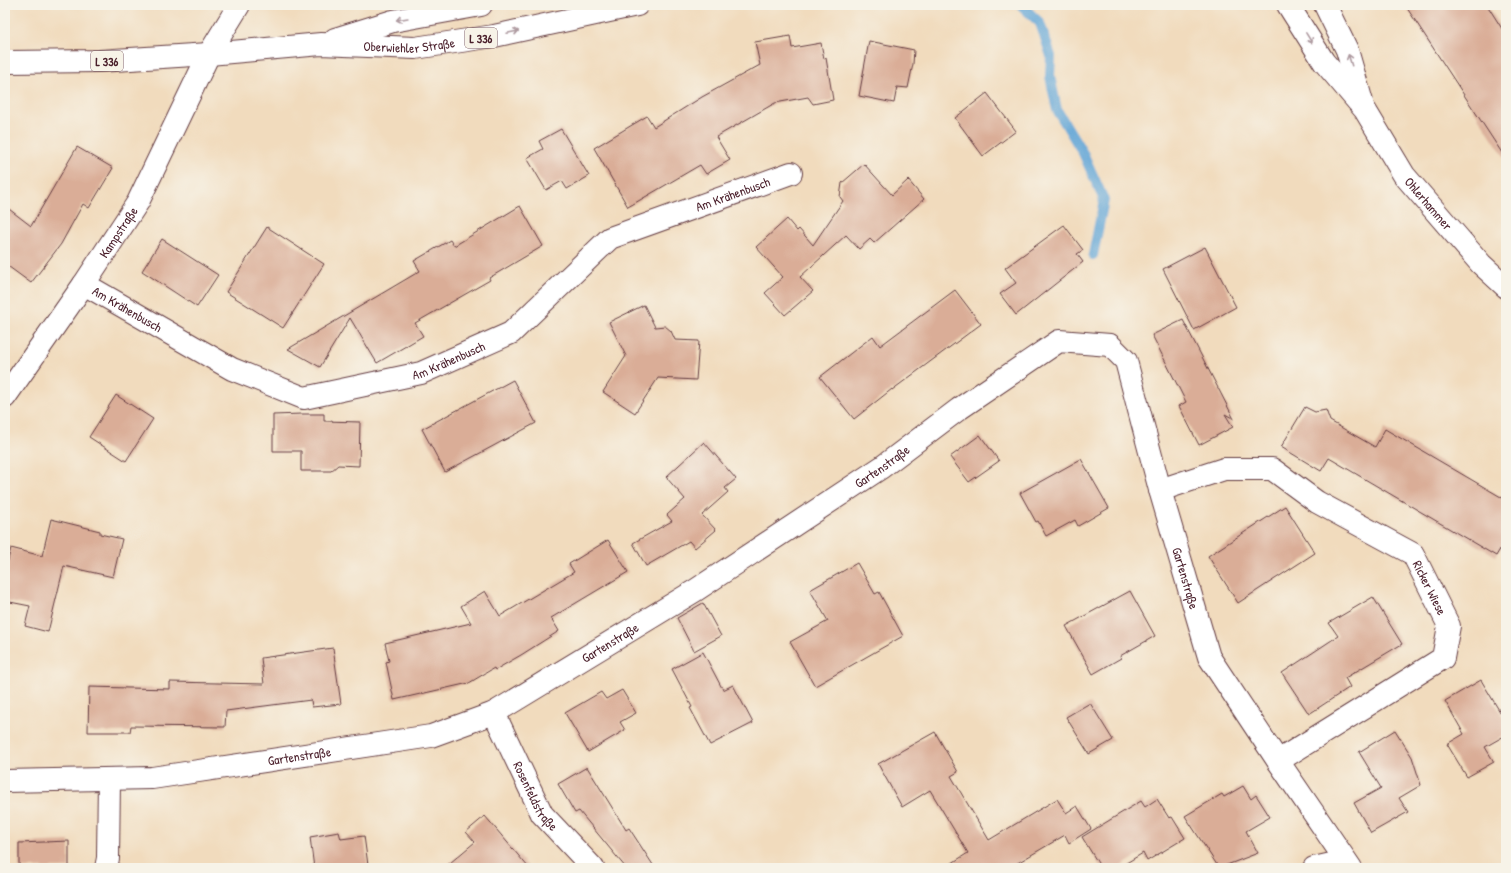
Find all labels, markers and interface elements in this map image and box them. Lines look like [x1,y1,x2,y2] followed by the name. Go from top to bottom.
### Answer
[396,15,409,23] one-way arrow
[465,28,497,48] road number: L 336
[506,28,519,36] one-way arrow
[1305,32,1313,43] one-way arrow
[363,33,456,57] street label: Oberwiehler Straße
[91,51,123,71] road number: L 336
[1346,53,1353,66] one-way arrow
[693,172,773,216] street label: Am Krähenbusch
[1401,173,1457,234] street label: Ohlerhammer
[95,203,142,261] street label: Kampstraße
[89,282,166,336] street label: Am Krähenbusch
[410,337,488,384] street label: Am Krähenbusch
[851,441,913,492] street label: Gartenstraße
[1168,545,1203,611] street label: Gartenstraße
[1409,557,1451,618] street label: Ricker Wiese
[578,618,642,667] street label: Gartenstraße
[267,742,332,769] street label: Gartenstraße
[509,758,562,835] street label: Rosenfeldstraße

